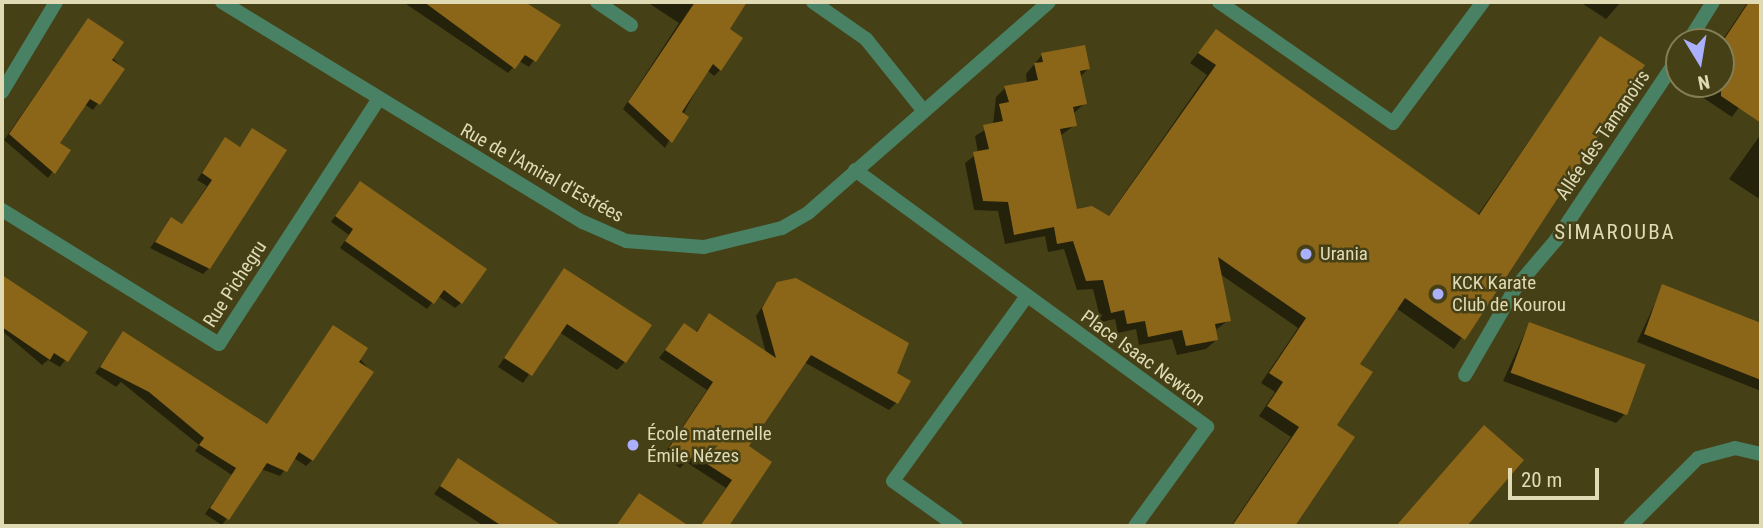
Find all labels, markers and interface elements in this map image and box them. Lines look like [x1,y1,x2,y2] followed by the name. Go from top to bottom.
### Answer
[1665,28,1735,98] north arrow
[1551,66,1655,204] street label: Allée des Tamanoirs
[1696,70,1712,95] text: N
[456,119,628,227] street label: Rue de l'Amiral d'Estrées
[1555,219,1675,245] district label: SIMAROUBA
[199,236,271,332] street label: Rue Pichegru
[1320,243,1368,265] place label: Urania
[1298,246,1314,262] marker: Urania
[1452,272,1566,316] place label: KCK Karate Club de Kourou
[1430,286,1446,302] marker: KCK Karate Club de Kourou
[1076,305,1210,411] street label: Place Isaac Newton
[647,423,772,467] place label: École maternelle Émile Nézes
[625,437,641,453] marker: École maternelle Émile Nézes
[1511,454,1602,498] scale bar
[1521,468,1562,492] text: 20 m

